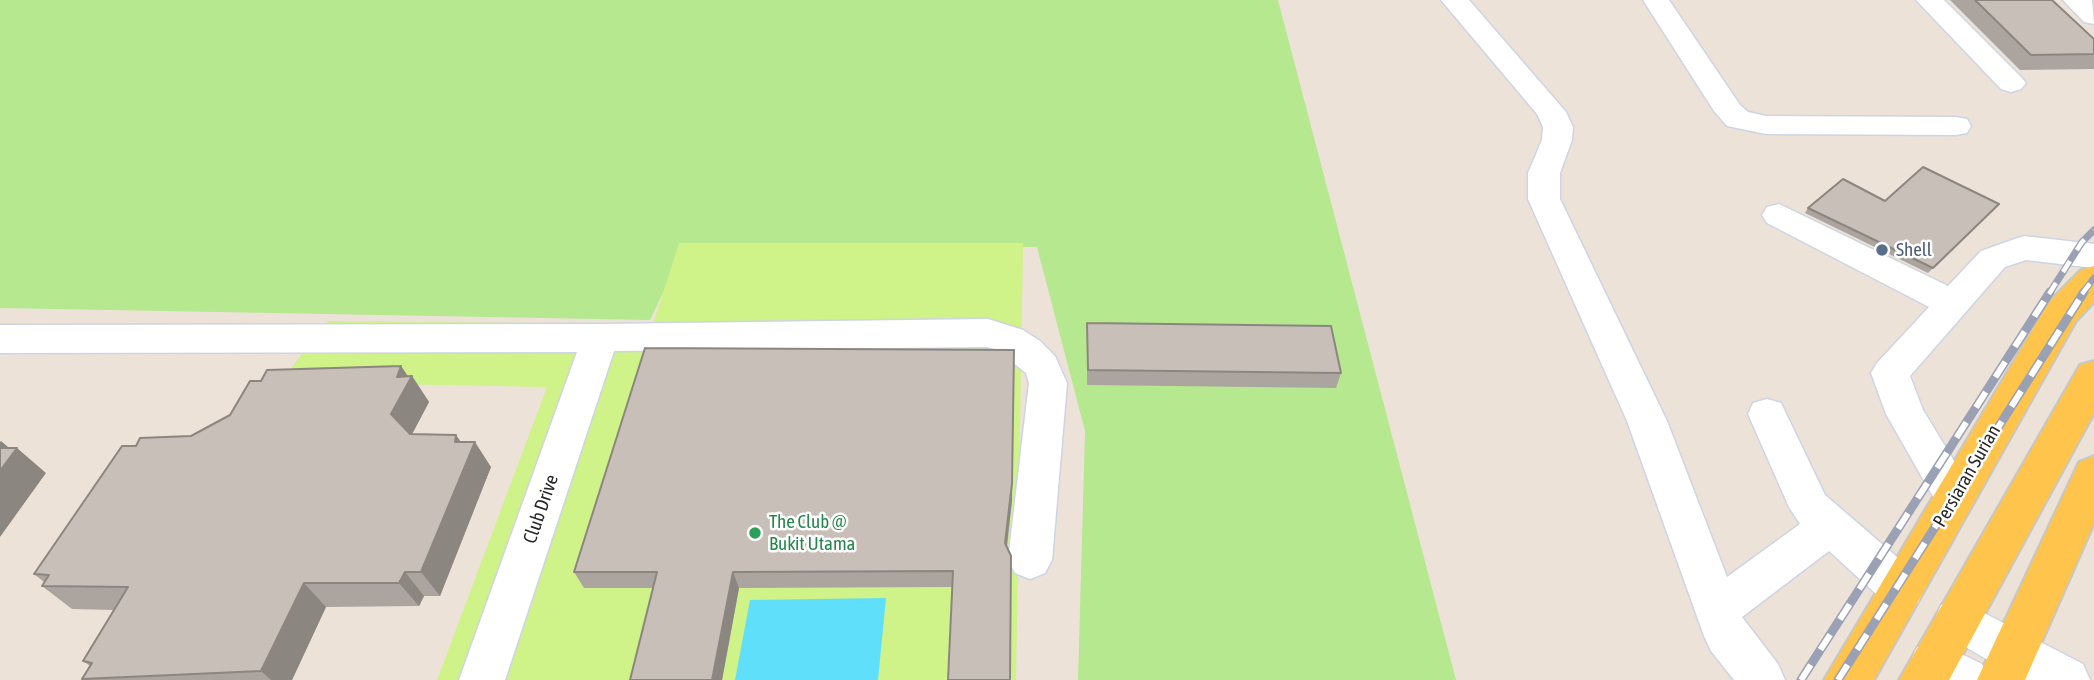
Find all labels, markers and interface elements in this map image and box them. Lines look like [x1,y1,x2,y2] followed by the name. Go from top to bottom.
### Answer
[1896,239,1932,261] place label: Shell
[1874,242,1890,258] marker: Shell
[1929,421,2005,531] street label: Persiaran Surian
[519,472,563,546] street label: Club Drive
[769,511,855,555] place label: The Club @ Bukit Utama
[747,525,763,541] marker: The Club @ Bukit Utama

